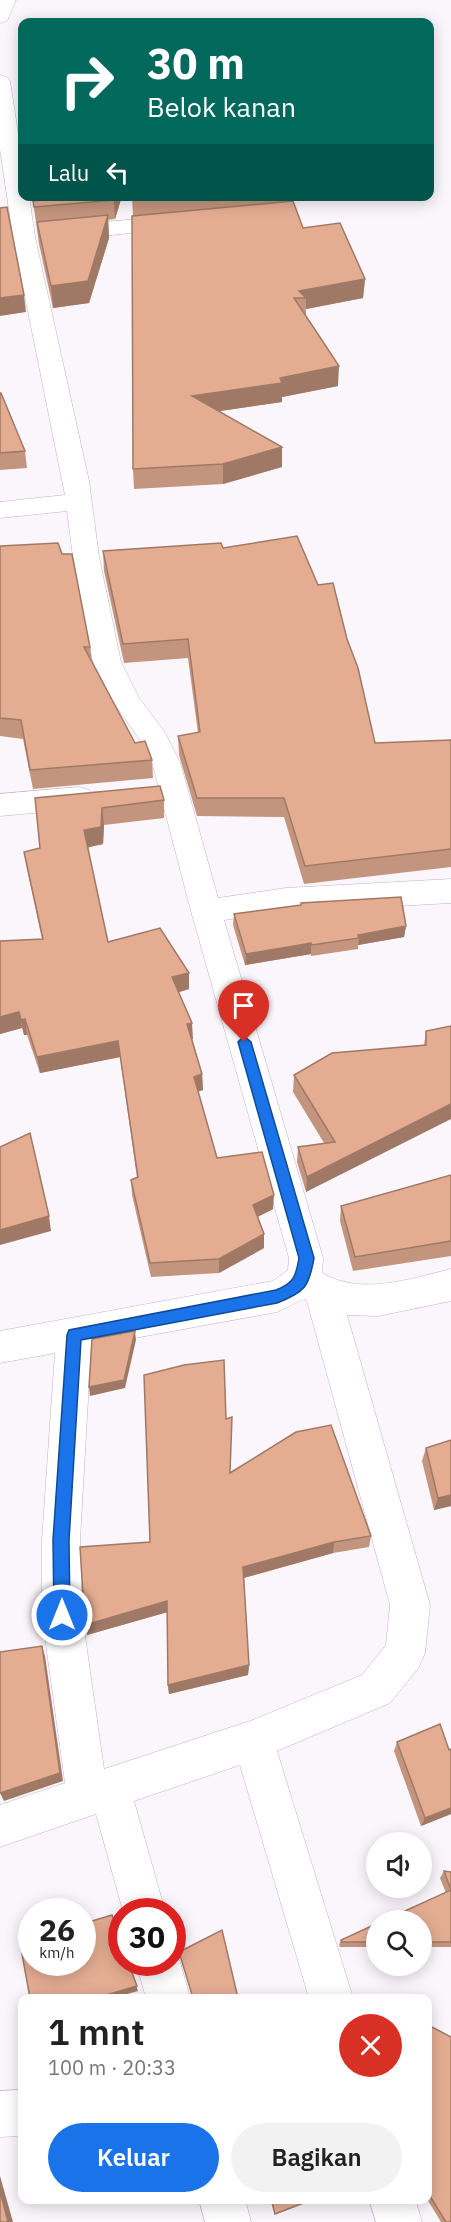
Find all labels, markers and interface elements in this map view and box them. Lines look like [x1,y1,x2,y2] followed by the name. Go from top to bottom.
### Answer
[147,36,245,91] text: 30 m
[48,42,126,120] icon: right
[147,89,296,124] text: Belok kanan
[101,156,134,189] icon: left
[48,158,89,187] text: Lalu
[218,980,269,1042] pin
[227,989,260,1022] icon: arrive
[30,1583,94,1647] position arrow
[366,1832,432,1976] map controls
[366,1832,432,1898] button: sound
[108,1898,186,1976] speed limit sign: 30
[39,1910,75,1949] text: 26
[366,1910,432,1976] button: search
[39,1943,75,1962] text: km/h
[48,2008,145,2055] text: 1 mnt
[339,2014,402,2077] button: close
[48,2054,176,2081] text: 100 m · 20:33
[48,2123,219,2192] button: Keluar
[231,2123,402,2192] button: Bagikan

